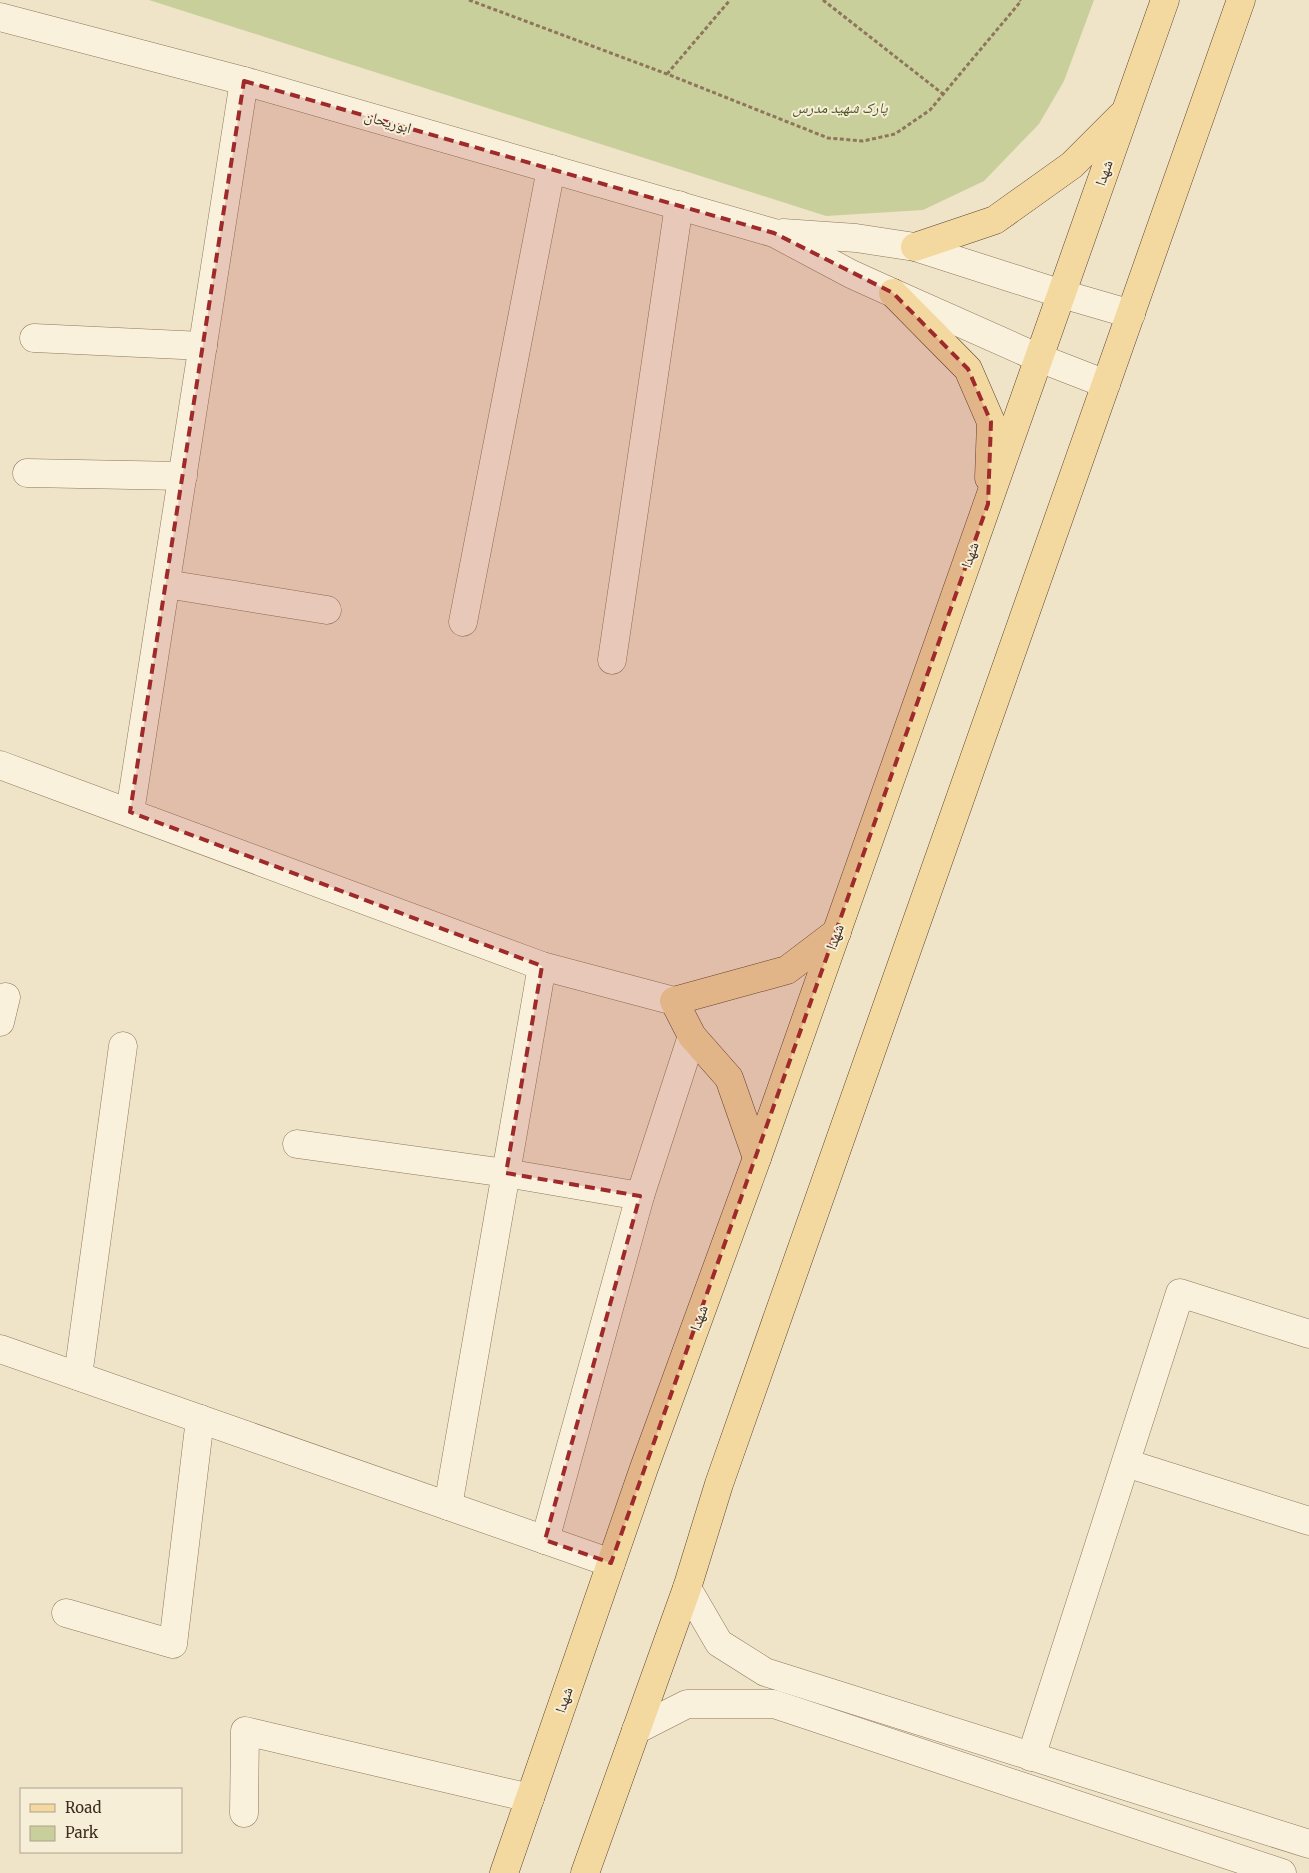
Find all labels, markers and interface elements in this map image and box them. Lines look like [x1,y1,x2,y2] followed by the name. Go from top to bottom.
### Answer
[792,98,888,117] park label: پارک شهید مدرس
[362,106,414,138] street label: ابوریحان
[1090,157,1117,188] street label: شهدا
[956,539,983,570] street label: شهدا
[821,921,848,952] street label: شهدا
[685,1302,712,1333] street label: شهدا
[550,1684,577,1715] street label: شهدا
[20,1788,182,1853] legend
[65,1798,101,1817] text: Road
[65,1823,99,1842] text: Park

